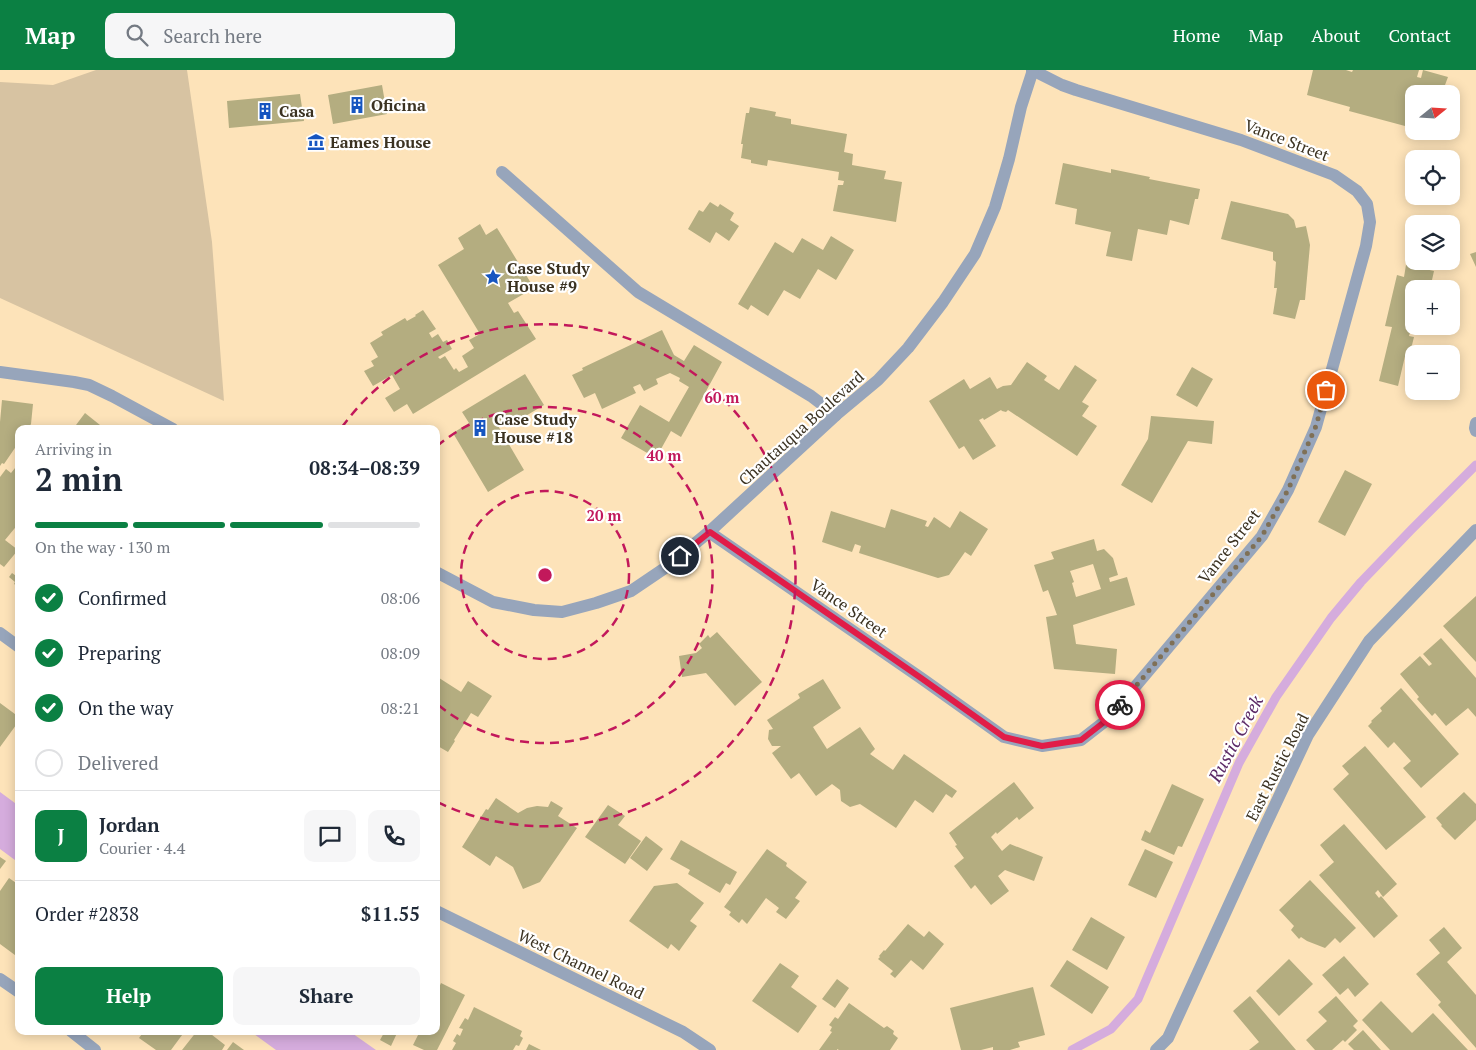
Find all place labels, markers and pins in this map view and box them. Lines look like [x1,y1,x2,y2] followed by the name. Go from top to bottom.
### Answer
[371,94,426,116] place label: Oficina
[347,95,367,115] building icon: Oficina
[279,100,315,122] place label: Casa
[255,101,275,121] building icon: Casa
[330,131,431,153] place label: Eames House
[306,132,326,152] museum icon: Eames House
[507,257,590,297] place label: Case Study House #9
[483,267,503,287] place icon: Case Study House #9
[1305,369,1347,411] pin
[494,408,577,448] place label: Case Study House #18
[470,418,490,438] building icon: Case Study House #18
[659,535,701,577] pin
[536,566,554,584] centre of rings

